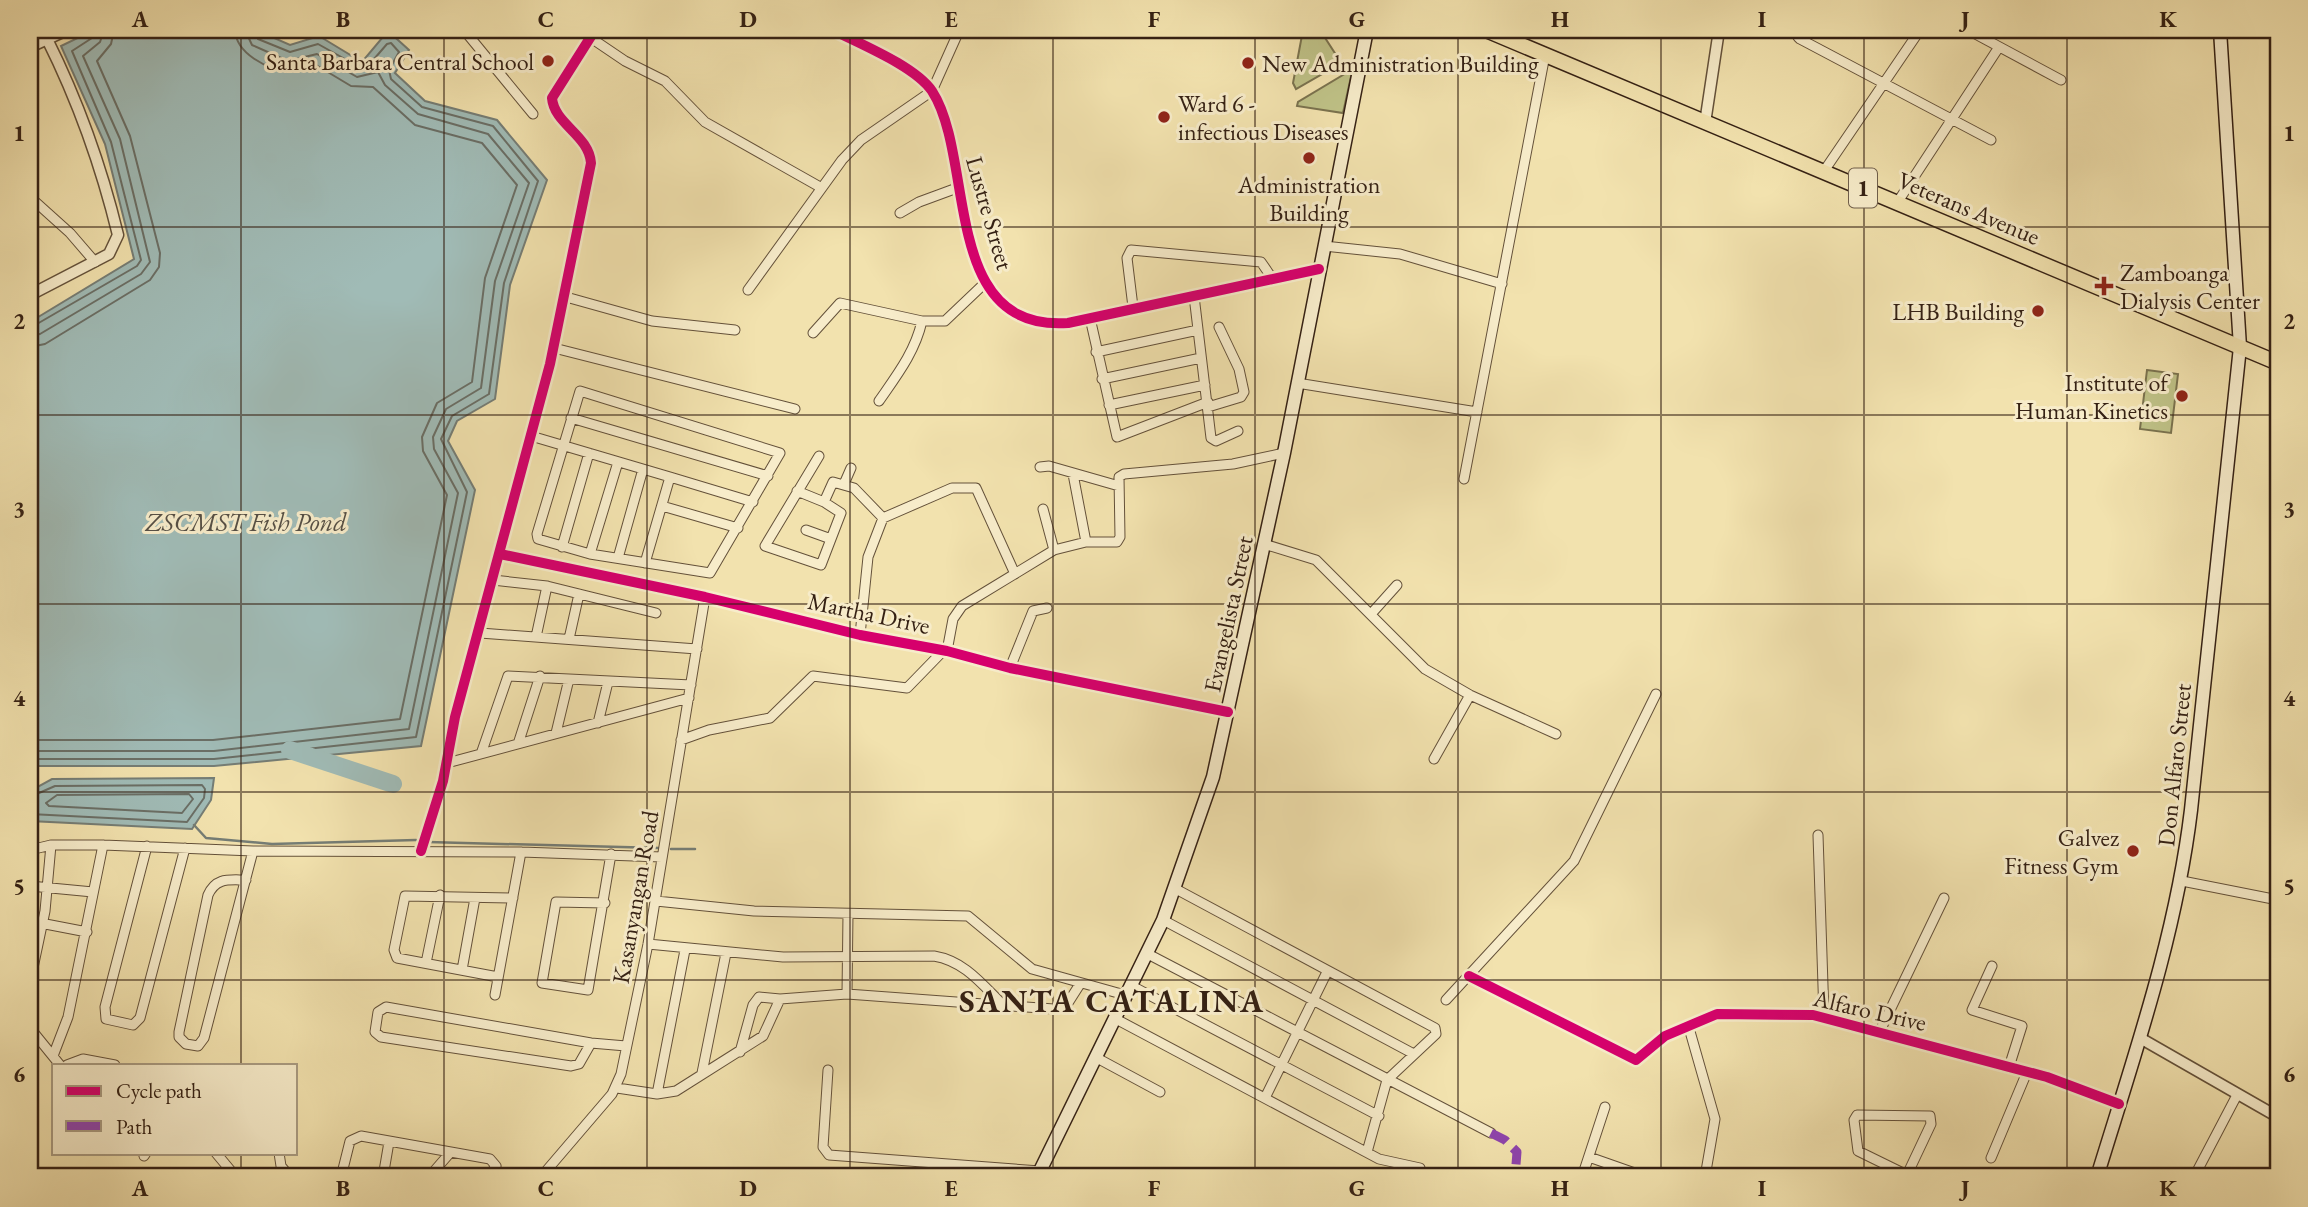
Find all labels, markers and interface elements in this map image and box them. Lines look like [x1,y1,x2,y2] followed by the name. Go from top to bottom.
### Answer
[131,4,149,34] text: A
[336,4,350,34] text: B
[538,4,554,34] text: C
[739,4,757,34] text: D
[944,4,958,34] text: E
[1148,4,1161,34] text: F
[1349,4,1365,34] text: G
[1551,4,1569,34] text: H
[1758,4,1766,34] text: I
[1959,4,1970,34] text: J
[2159,4,2177,34] text: K
[266,46,534,77] place label: Santa Barbara Central School
[1262,48,1539,79] place label: New Administration Building
[540,53,556,69] marker: Santa Barbara Central School
[1240,55,1256,71] marker: New Administration Building
[1178,88,1349,147] place label: Ward 6 - infectious Diseases
[1156,109,1172,125] marker: Ward 6 - infectious Diseases
[13,118,25,148] text: 1
[2283,118,2295,148] text: 1
[1301,150,1317,166] marker: Administration Building
[959,153,1021,274] street label: Lustre Street
[1893,164,2045,252] street label: Veterans Avenue
[1849,168,1877,208] road number: 1
[1237,169,1381,228] place label: Administration Building
[2120,257,2260,316] place label: Zamboanga Dialysis Center
[2094,276,2114,296] marker: Zamboanga Dialysis Center
[1892,296,2025,327] place label: LHB Building
[2030,303,2046,319] marker: LHB Building
[13,306,25,336] text: 2
[2283,306,2295,336] text: 2
[2015,367,2171,426] place label: Institute of Human Kinetics
[2174,388,2190,404] marker: Institute of Human Kinetics
[13,494,25,524] text: 3
[2283,494,2295,524] text: 3
[144,505,347,539] water label: ZSCMST Fish Pond
[1196,533,1260,695] street label: Evangelista Street
[805,585,933,641] street label: Martha Drive
[2150,681,2198,848] street label: Don Alfaro Street
[13,683,26,713] text: 4
[2283,683,2296,713] text: 4
[605,807,666,986] street label: Kasanyangan Road
[2004,822,2119,881] place label: Galvez Fitness Gym
[2125,843,2141,859] marker: Galvez Fitness Gym
[13,871,25,901] text: 5
[2283,871,2295,901] text: 5
[959,980,1265,1022] district label: SANTA CATALINA
[1810,982,1929,1038] street label: Alfaro Drive
[13,1059,25,1089] text: 6
[2283,1059,2295,1089] text: 6
[52,1064,298,1154] legend
[116,1077,202,1104] text: Cycle path
[116,1113,153,1140] text: Path
[131,1173,149,1203] text: A
[336,1173,350,1203] text: B
[538,1173,554,1203] text: C
[739,1173,757,1203] text: D
[944,1173,958,1203] text: E
[1148,1173,1161,1203] text: F
[1349,1173,1365,1203] text: G
[1551,1173,1569,1203] text: H
[1758,1173,1766,1203] text: I
[1959,1173,1970,1203] text: J
[2159,1173,2177,1203] text: K

